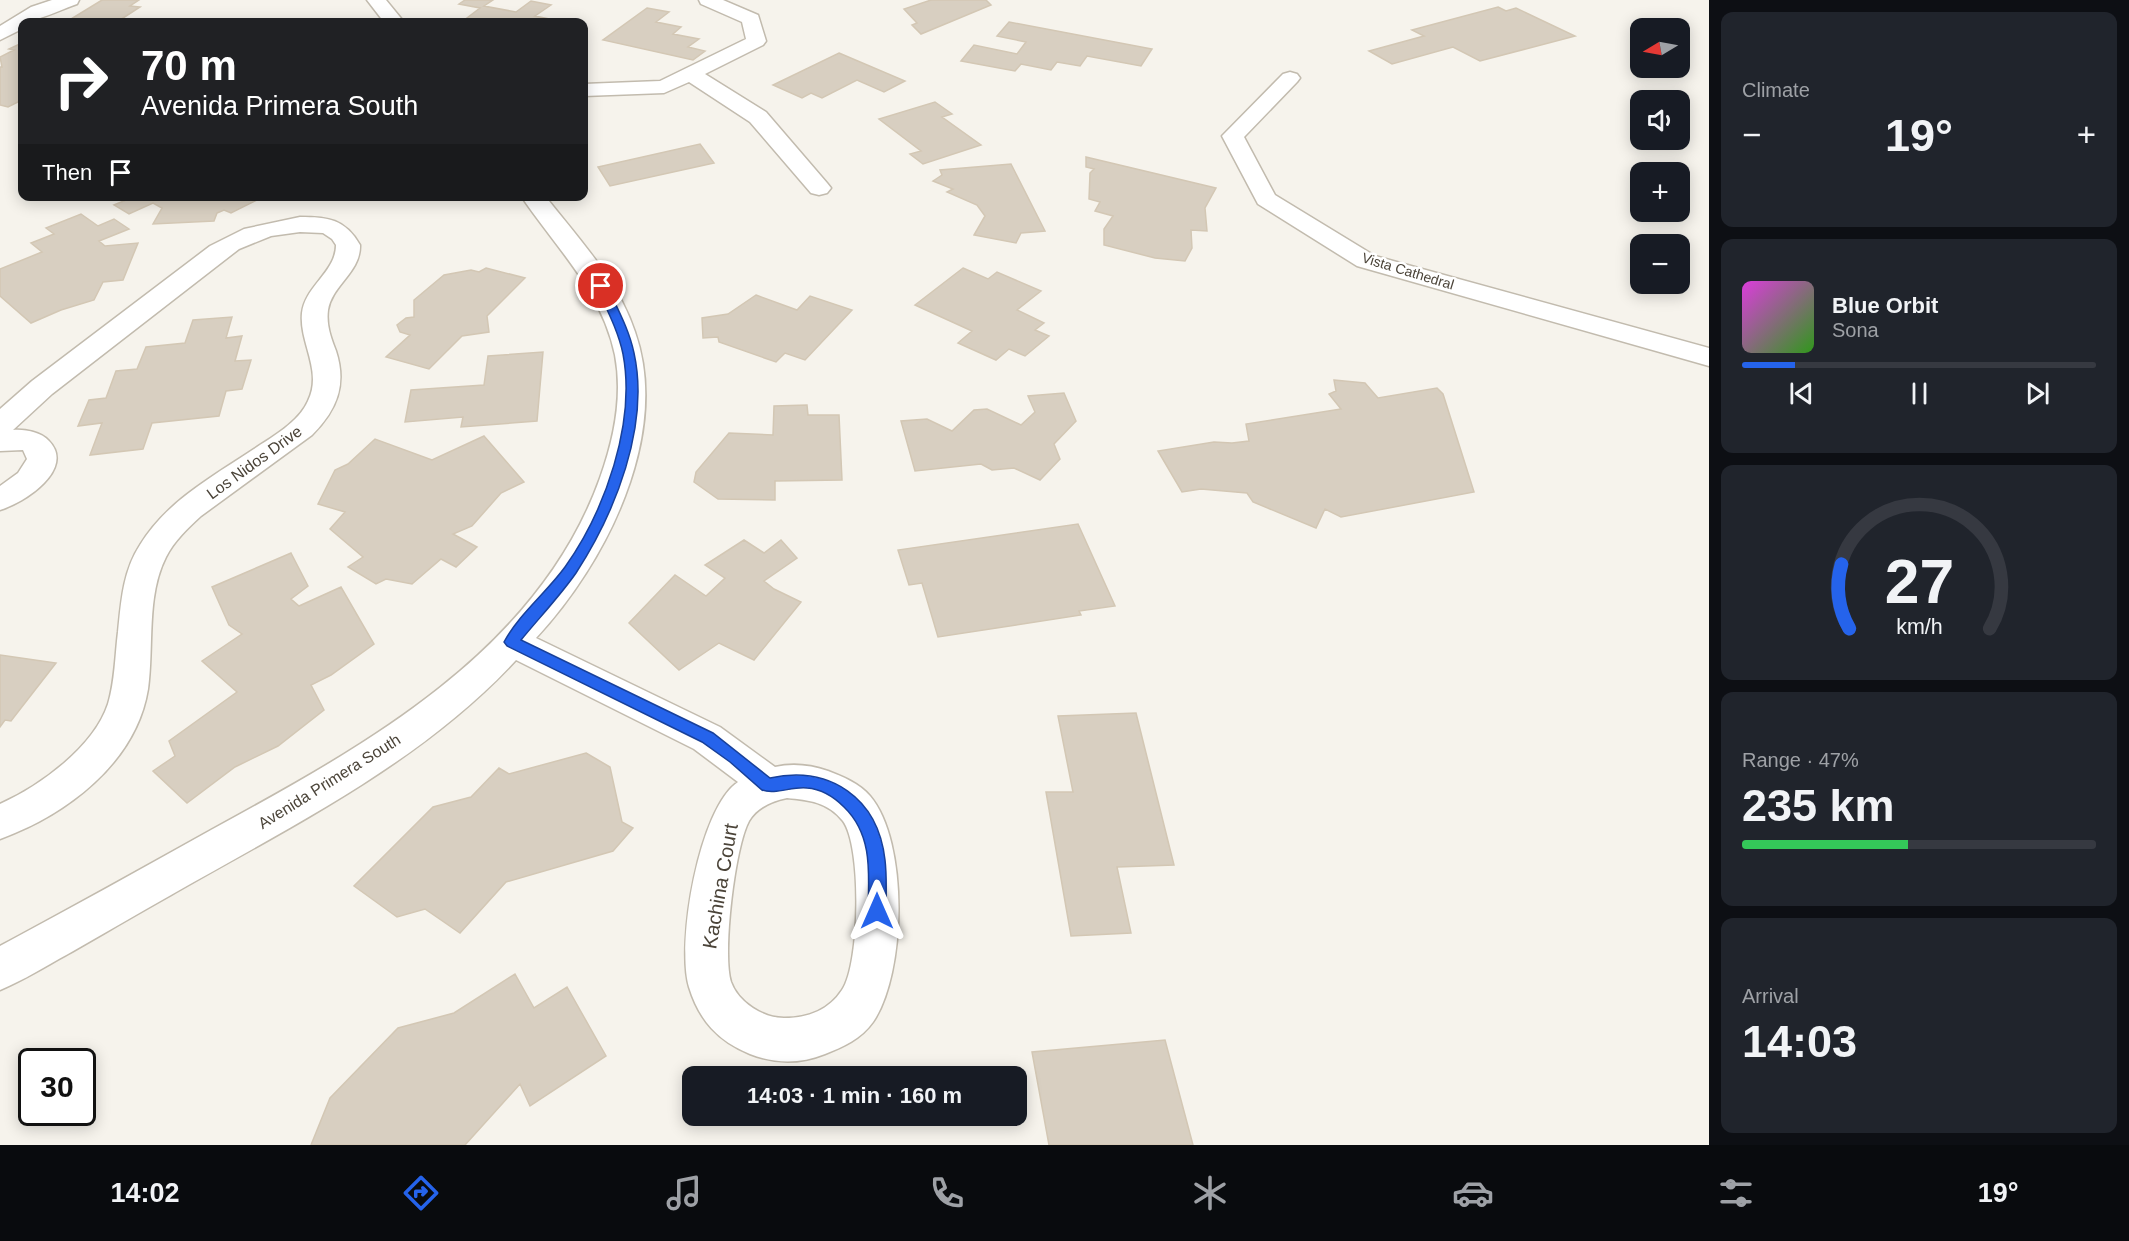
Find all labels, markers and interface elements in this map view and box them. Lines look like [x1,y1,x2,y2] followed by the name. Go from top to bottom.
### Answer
[1630,18,1690,78] north arrow
[1630,18,1690,294] map controls
[42,42,120,120] icon: right
[141,42,237,89] text: 70 m
[1742,79,1810,101] text: Climate
[1630,90,1690,150] button: sound
[141,91,418,121] text: Avenida Primera South
[1885,110,1953,161] text: 19°
[1742,116,1761,153] text: −
[2077,116,2096,153] text: +
[104,156,137,189] icon: arrive
[42,160,92,185] text: Then
[1630,162,1690,222] button: +
[1630,234,1690,294] button: −
[1360,249,1456,293] street label: Vista Cathedral
[575,260,626,311] pin
[584,269,617,302] icon: arrive
[1832,293,1938,318] text: Blue Orbit
[1832,319,1879,341] text: Sona
[1785,377,1818,410] icon: previous
[1903,377,1936,410] icon: pause
[2021,377,2054,410] icon: next
[204,422,305,502] street label: Los Nidos Drive
[1884,548,1954,617] text: 27
[1896,616,1942,640] text: km/h
[255,731,403,832] street label: Avenida Primera South
[1742,749,1859,771] text: Range · 47%
[1742,780,1895,831] text: 235 km
[698,821,742,950] street label: Kachina Court
[845,879,909,943] position arrow
[1742,985,1799,1007] text: Arrival
[1742,1016,1857,1067] text: 14:03
[18,1048,96,1126] speed limit sign: 30
[747,1083,962,1108] text: 14:03 · 1 min · 160 m
[400,1172,442,1214] icon: directions
[663,1172,705,1214] icon: music
[926,1172,968,1214] icon: phone
[1189,1172,1231,1214] icon: climate
[1452,1172,1494,1214] icon: car
[1715,1172,1757,1214] icon: filters
[110,1178,180,1208] text: 14:02
[1978,1178,2018,1208] text: 19°

